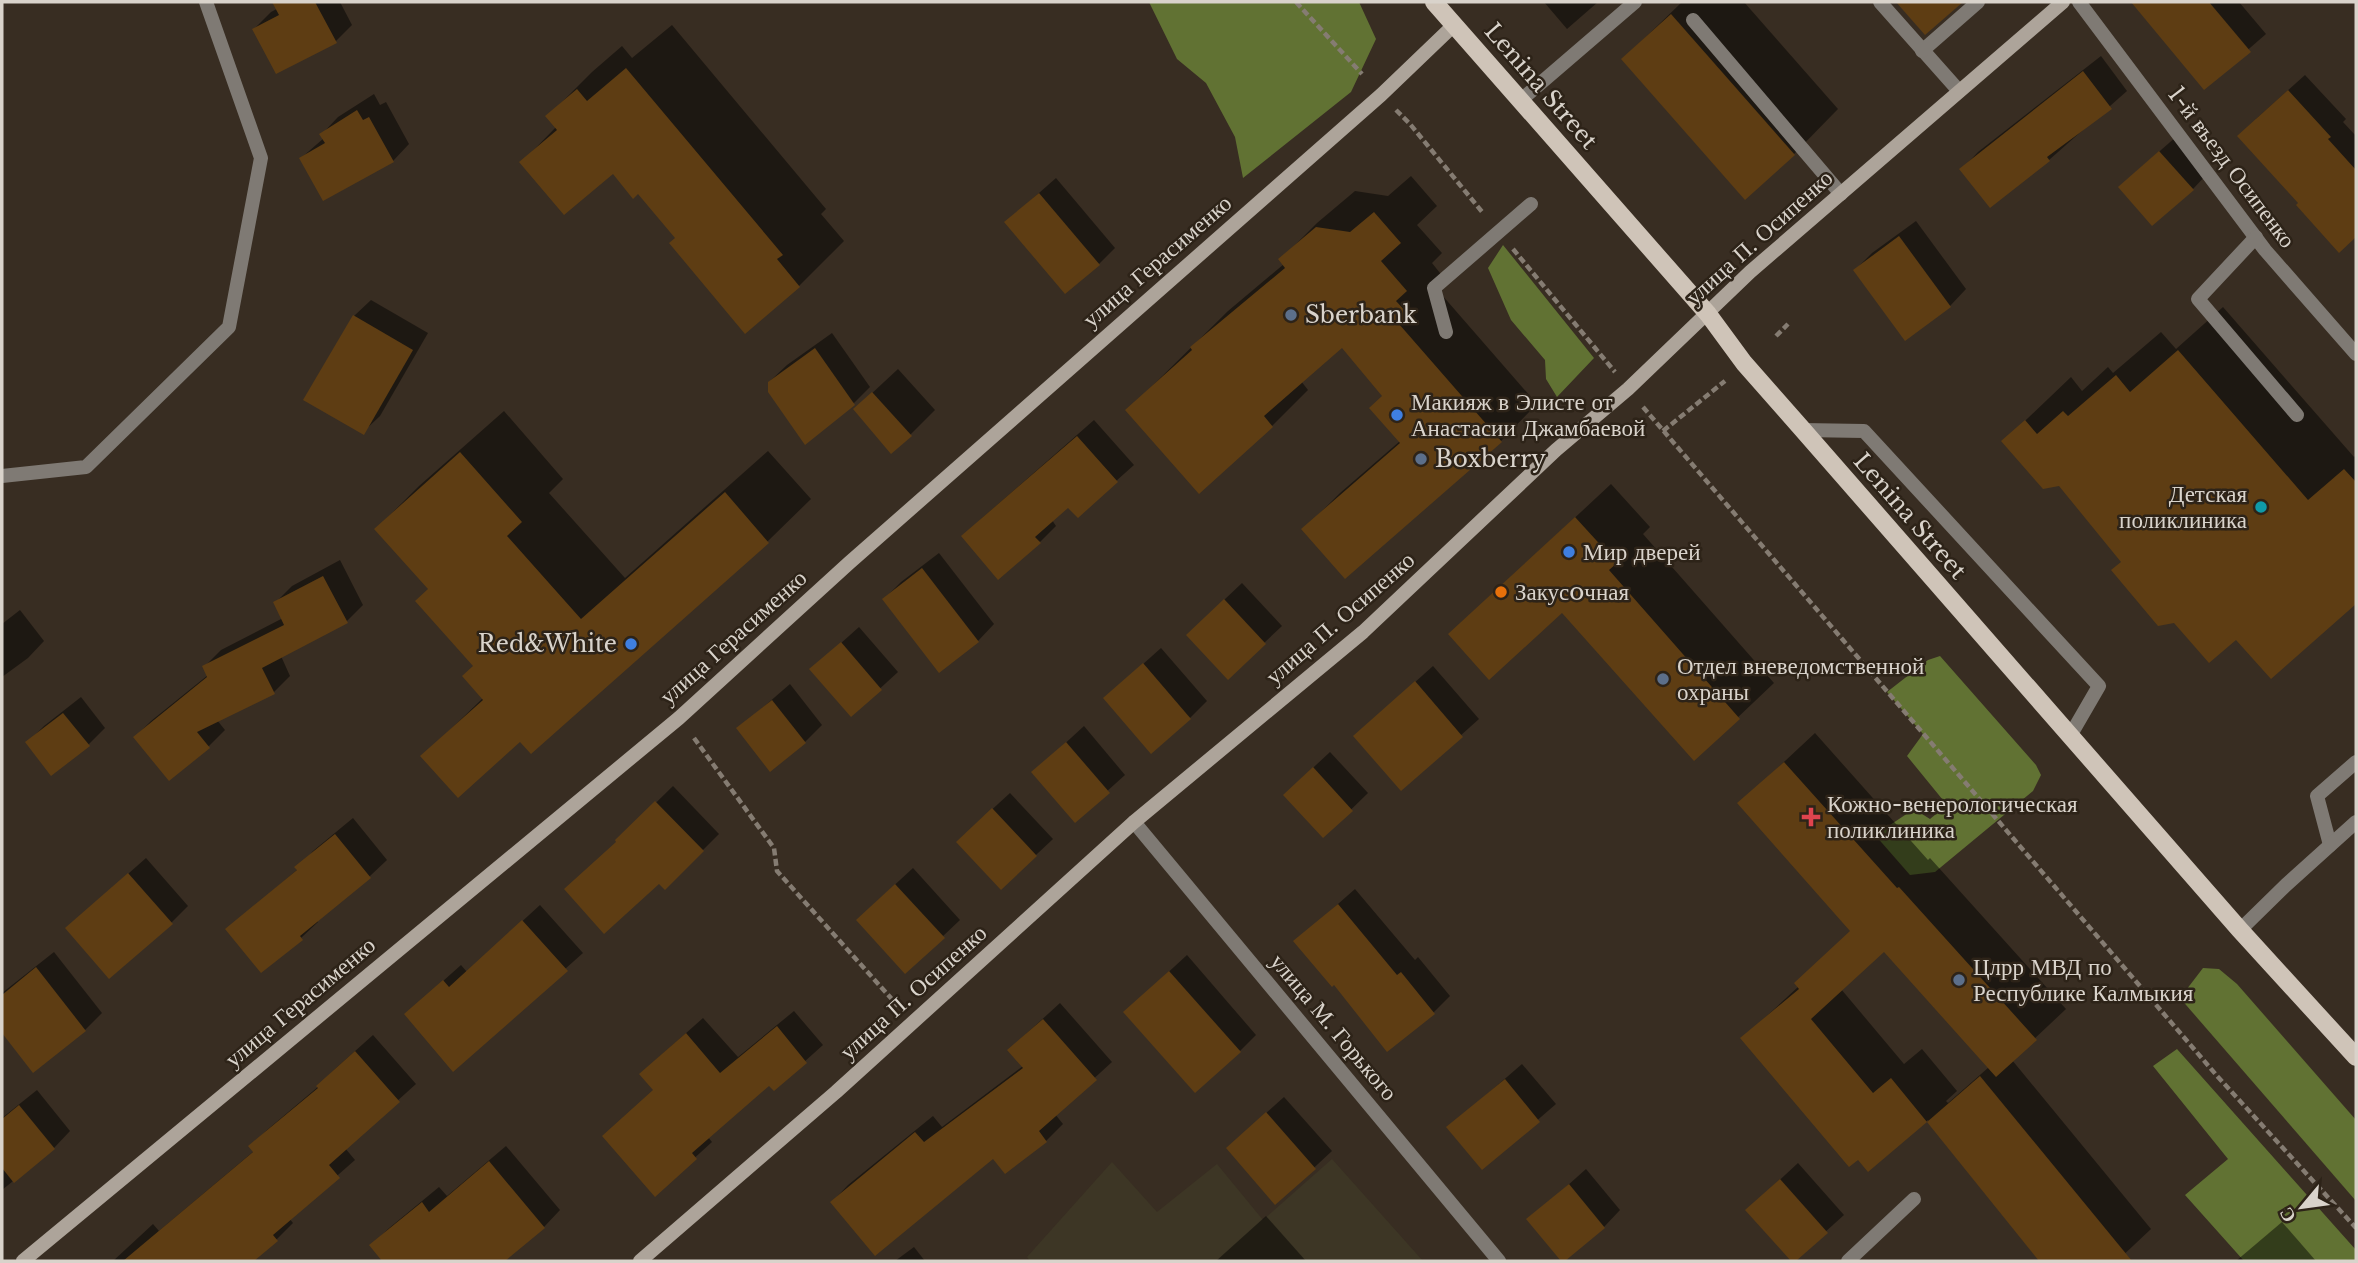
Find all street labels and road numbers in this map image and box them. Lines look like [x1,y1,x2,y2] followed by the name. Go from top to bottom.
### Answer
[1479,17,1603,155] street label: Lenina Street
[2162,81,2302,253] street label: 1-й въезд Осипенко
[1680,164,1838,310] street label: улица П. Осипенко
[1077,189,1237,333] street label: улица Герасименко
[1848,447,1972,585] street label: Lenina Street
[1260,546,1420,690] street label: улица П. Осипенко
[654,564,812,710] street label: улица Герасименко
[834,919,992,1065] street label: улица П. Осипенко
[219,931,381,1073] street label: улица Герасименко
[1264,948,1404,1106] street label: улица М. Горького

